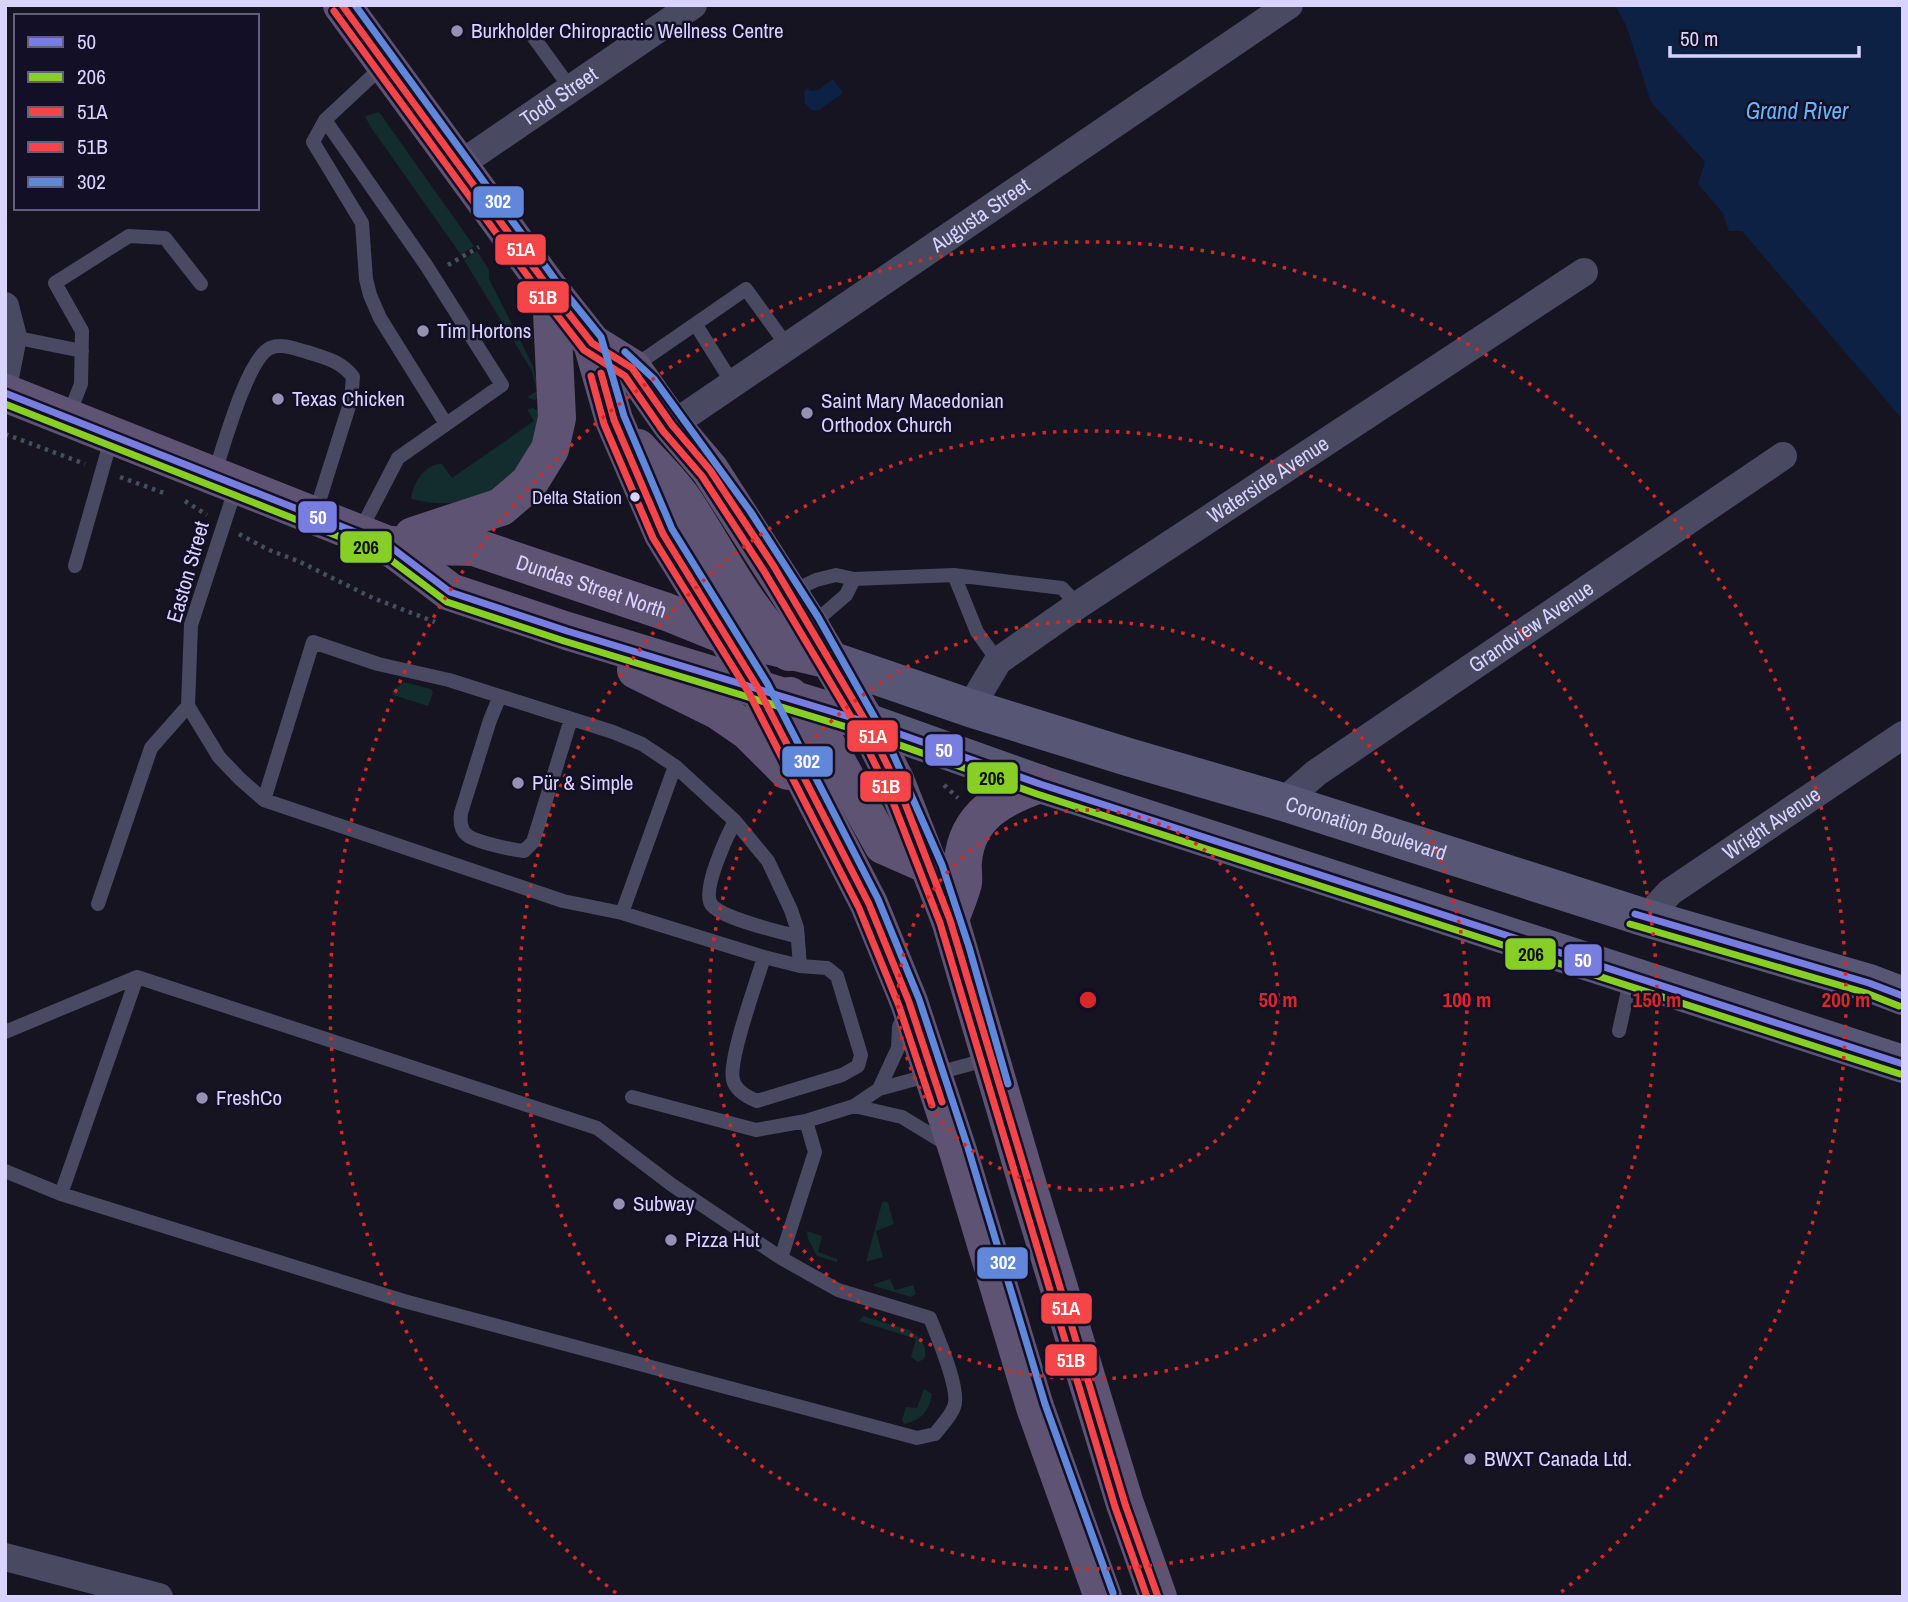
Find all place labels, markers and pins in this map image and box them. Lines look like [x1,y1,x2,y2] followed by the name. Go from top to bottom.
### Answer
[471,16,784,45] place label: Burkholder Chiropractic Wellness Centre
[449,23,465,39] marker: Burkholder Chiropractic Wellness Centre
[437,316,531,345] place label: Tim Hortons
[415,323,431,339] marker: Tim Hortons
[292,384,405,413] place label: Texas Chicken
[821,386,1004,439] place label: Saint Mary Macedonian Orthodox Church
[270,391,286,407] marker: Texas Chicken
[799,405,815,421] marker: Saint Mary Macedonian Orthodox Church
[532,484,622,510] place label: Delta Station
[628,490,642,504] marker: Delta Station
[532,768,633,797] place label: Pür & Simple
[510,775,526,791] marker: Pür & Simple
[1076,988,1100,1012] centre of rings
[216,1083,282,1112] place label: FreshCo
[194,1090,210,1106] marker: FreshCo
[633,1189,695,1218] place label: Subway
[611,1196,627,1212] marker: Subway
[685,1225,760,1254] place label: Pizza Hut
[663,1232,679,1248] marker: Pizza Hut
[1484,1444,1632,1473] place label: BWXT Canada Ltd.
[1462,1451,1478,1467] marker: BWXT Canada Ltd.

